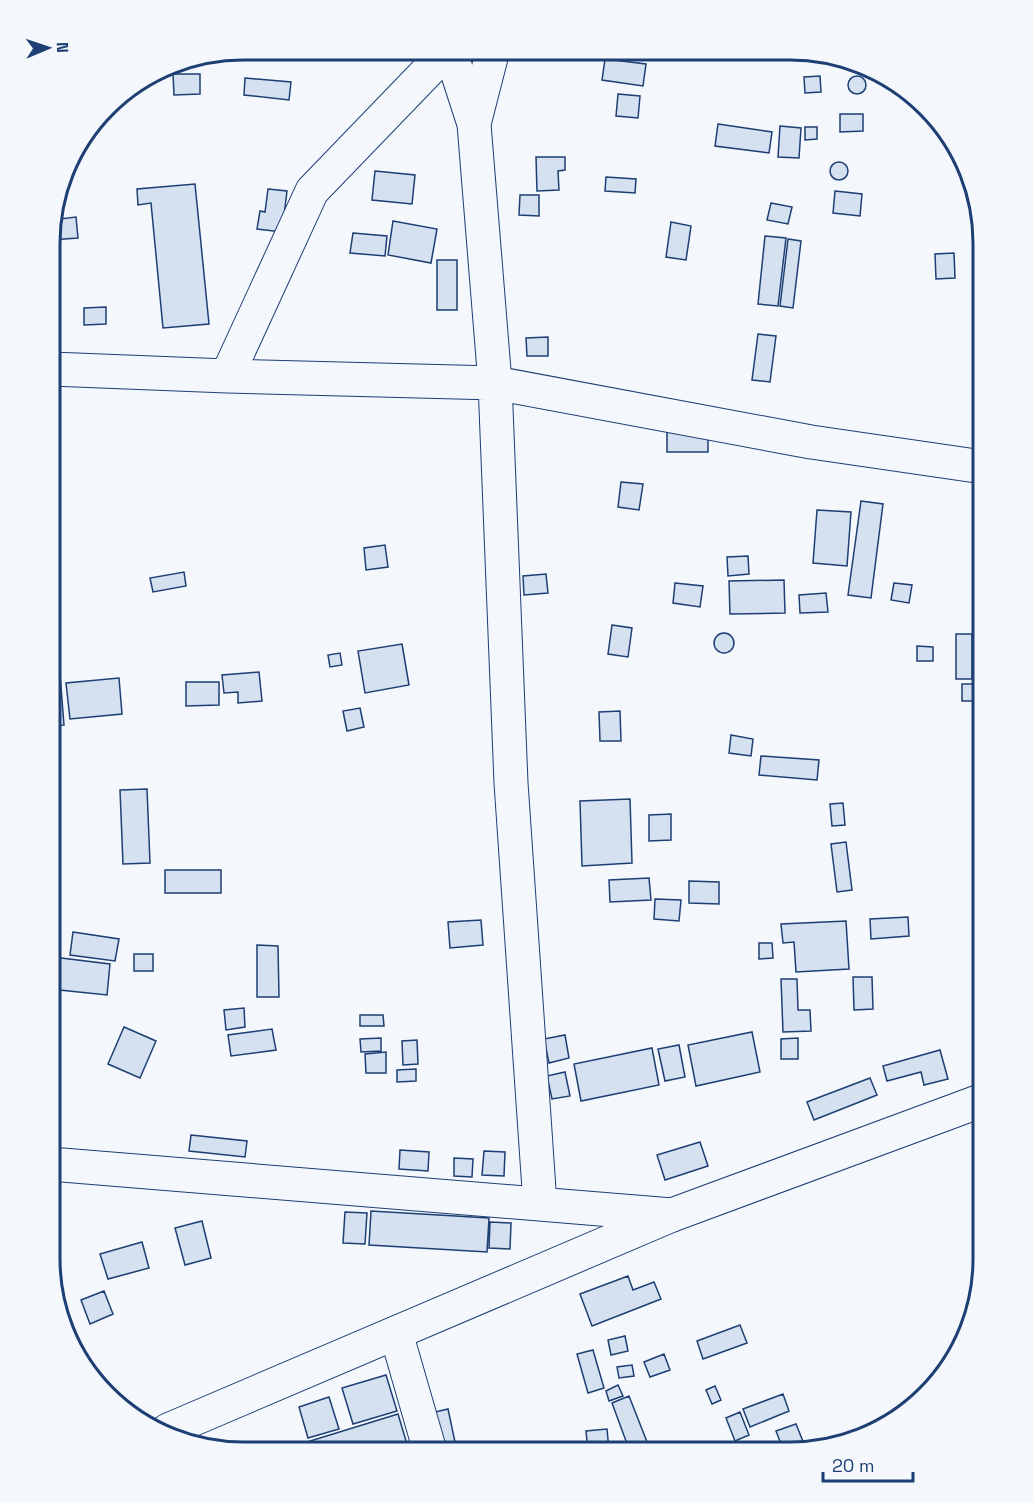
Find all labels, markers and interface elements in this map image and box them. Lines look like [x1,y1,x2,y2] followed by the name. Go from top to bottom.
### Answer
[18,18,78,78] north arrow
[52,42,73,53] text: N
[823,1445,913,1483] scale bar
[832,1454,875,1477] text: 20 m

